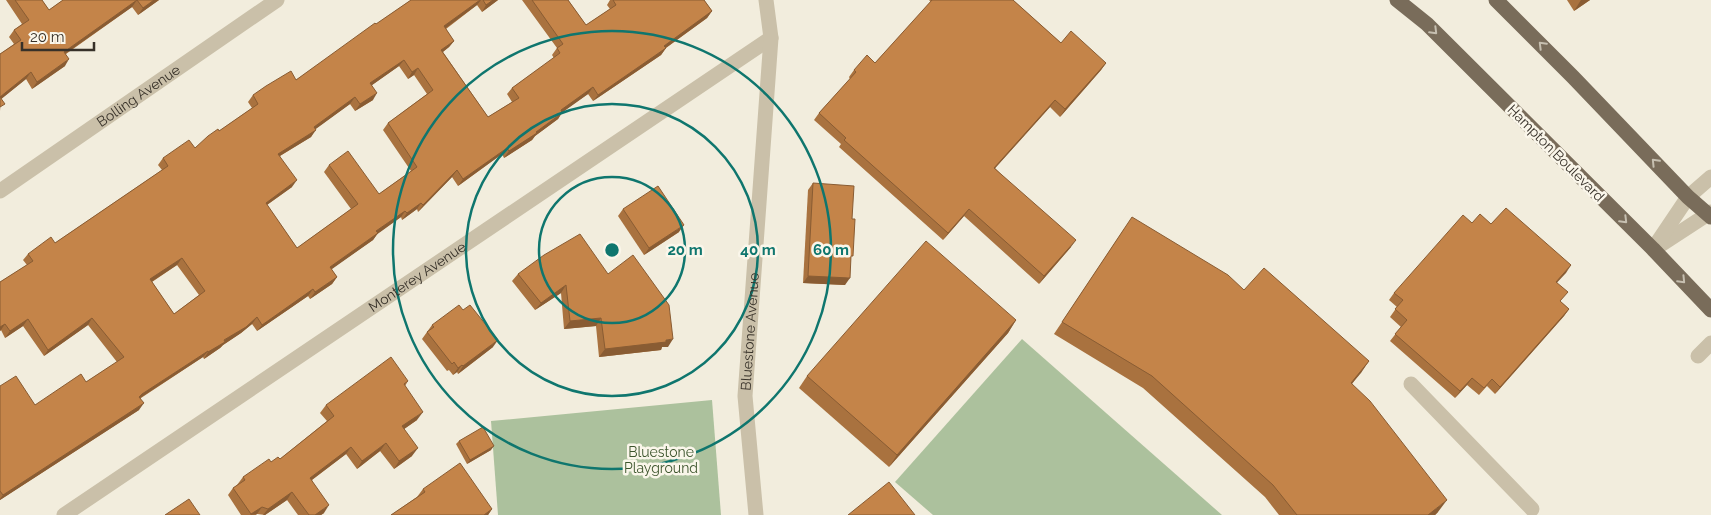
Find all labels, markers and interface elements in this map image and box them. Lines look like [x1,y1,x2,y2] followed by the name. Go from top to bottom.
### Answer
[22,20,95,52] scale bar
[1428,25,1437,34] one-way arrow
[30,28,65,46] text: 20 m
[1538,42,1547,51] one-way arrow
[94,61,183,130] street label: Bolling Avenue
[1504,101,1608,205] street label: Hampton Boulevard
[1652,158,1661,167] one-way arrow
[1618,214,1627,223] one-way arrow
[366,238,469,315] street label: Monterey Avenue
[603,241,621,259] centre of rings
[667,241,703,259] text: 20 m
[740,241,776,259] text: 40 m
[813,241,849,259] text: 60 m
[737,272,762,391] street label: Bluestone Avenue
[1676,274,1685,283] one-way arrow
[624,444,698,476] park label: Bluestone Playground

